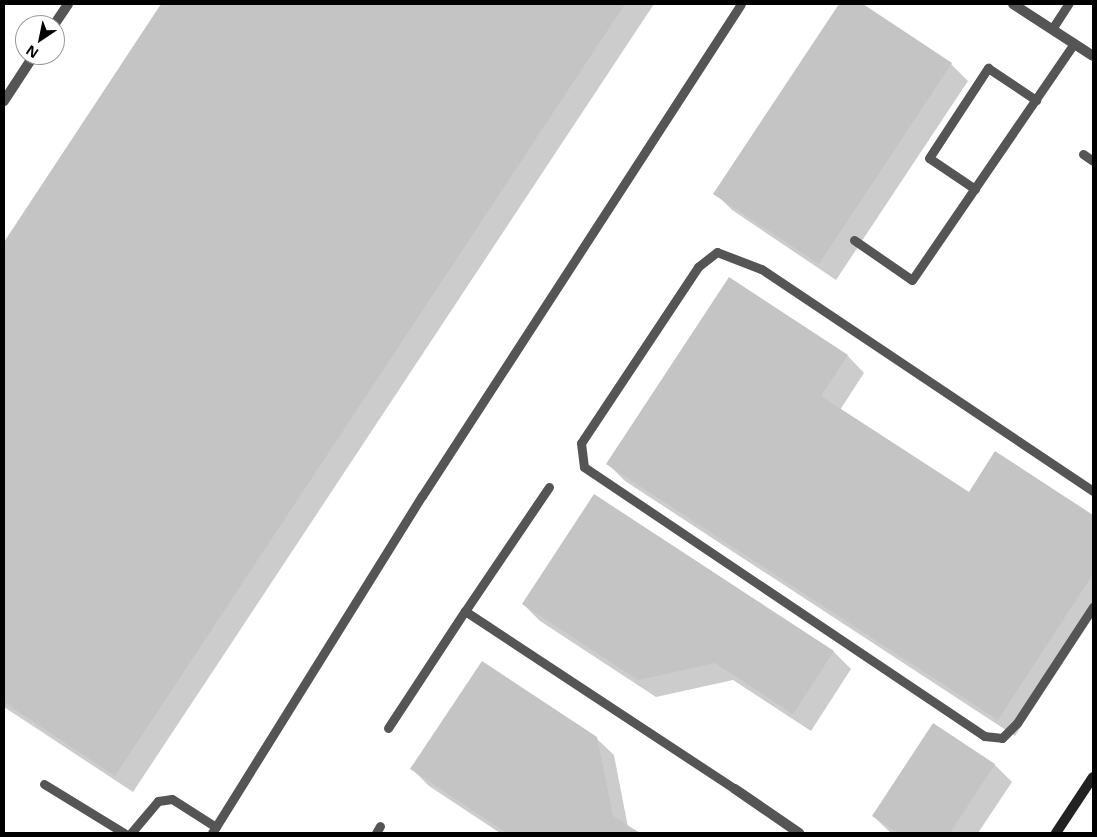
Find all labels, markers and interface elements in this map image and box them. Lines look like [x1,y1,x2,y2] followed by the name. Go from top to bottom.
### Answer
[15,15,65,65] north arrow
[22,41,42,63] text: N

